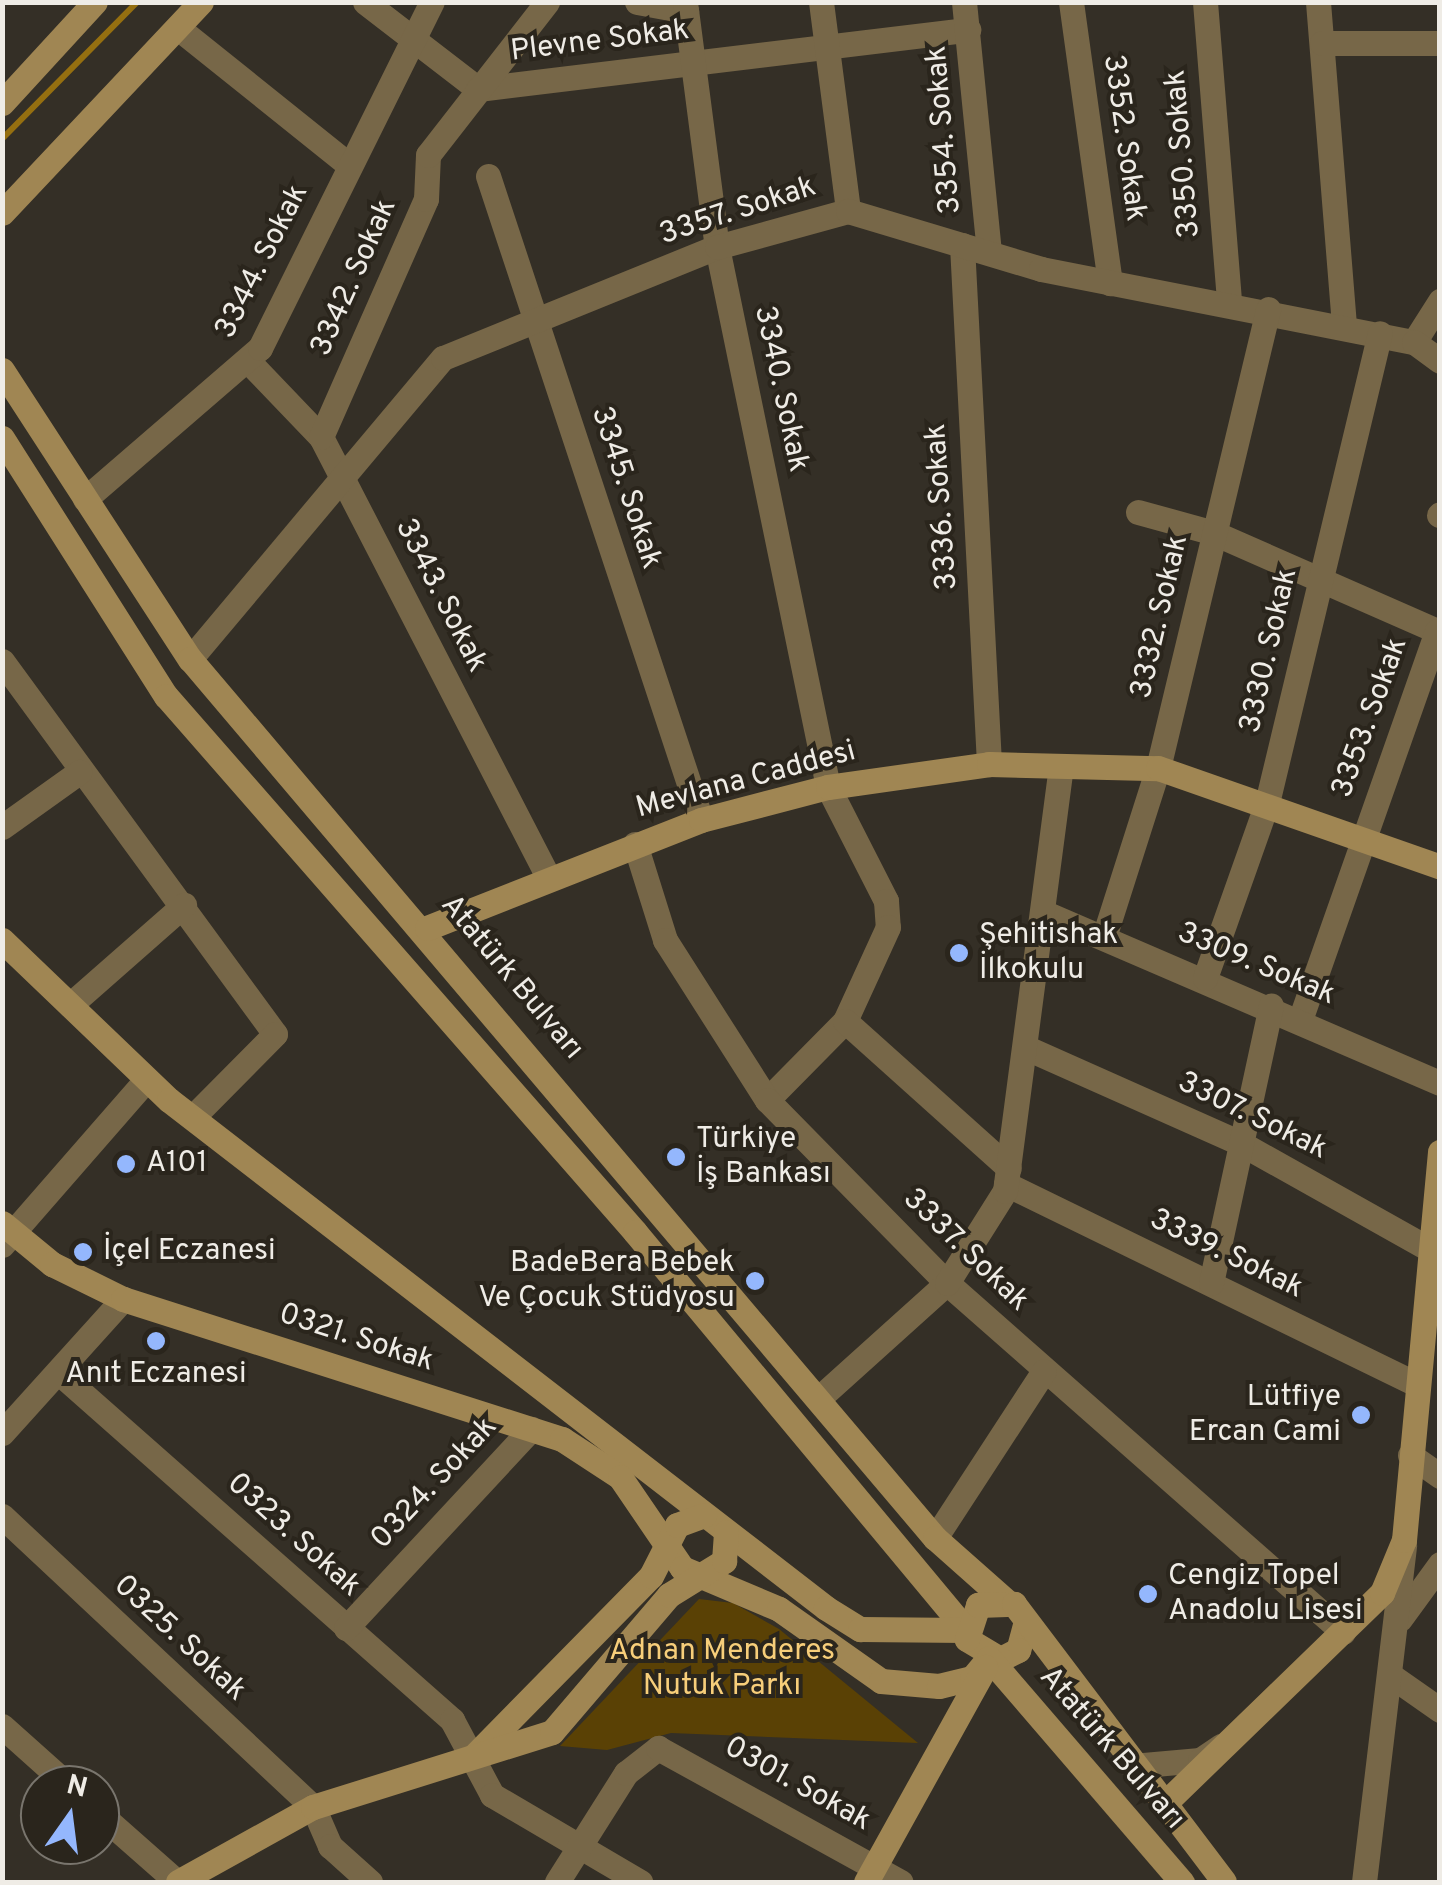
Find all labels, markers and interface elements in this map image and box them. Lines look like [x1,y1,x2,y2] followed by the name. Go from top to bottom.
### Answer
[509,13,691,71] street label: Plevne Sokak
[920,44,970,216] street label: 3354. Sokak
[1093,52,1153,224] street label: 3352. Sokak
[1159,68,1209,240] street label: 3350. Sokak
[655,170,821,254] street label: 3357. Sokak
[209,179,317,345] street label: 3344. Sokak
[304,194,406,362] street label: 3342. Sokak
[745,303,815,475] street label: 3340. Sokak
[582,402,668,574] street label: 3345. Sokak
[919,422,967,592] street label: 3336. Sokak
[386,513,494,679] street label: 3343. Sokak
[1125,532,1197,702] street label: 3332. Sokak
[1234,565,1306,737] street label: 3330. Sokak
[1325,633,1417,803] street label: 3353. Sokak
[632,734,860,828] street label: Mevlana Caddesi
[432,888,590,1068] street label: Atatürk Bulvarı
[1172,916,1340,1014] street label: 3309. Sokak
[979,918,1118,988] place label: Şehitishak İlkokulu
[948,942,970,964] marker: Şehitishak İlkokulu
[1171,1065,1333,1169] street label: 3307. Sokak
[696,1122,831,1192] place label: Türkiye İş Bankası
[146,1146,208,1182] place label: A101
[665,1146,687,1168] marker: Türkiye İş Bankası
[115,1153,137,1175] marker: A101
[894,1182,1036,1320] street label: 3337. Sokak
[1143,1202,1309,1308] street label: 3339. Sokak
[103,1234,276,1270] place label: İçel Eczanesi
[72,1241,94,1263] marker: İçel Eczanesi
[478,1246,735,1316] place label: BadeBera Bebek Ve Çocuk Stüdyosu
[744,1270,766,1292] marker: BadeBera Bebek Ve Çocuk Stüdyosu
[274,1297,438,1381] street label: 0321. Sokak
[145,1330,167,1352] marker: Anıt Eczanesi
[65,1357,247,1393] place label: Anıt Eczanesi
[1189,1380,1341,1450] place label: Lütfiye Ercan Cami
[1350,1404,1372,1426] marker: Lütfiye Ercan Cami
[364,1410,506,1558] street label: 0324. Sokak
[219,1466,367,1606] street label: 0323. Sokak
[1168,1559,1363,1630] place label: Cengiz Topel Anadolu Lisesi
[105,1568,253,1710] street label: 0325. Sokak
[1137,1583,1159,1605] marker: Cengiz Topel Anadolu Lisesi
[609,1634,835,1704] park label: Adnan Menderes Nutuk Parkı
[1031,1660,1191,1838] street label: Atatürk Bulvarı
[717,1730,877,1840] street label: 0301. Sokak
[20,1765,120,1865] north arrow
[63,1768,91,1808] text: N

